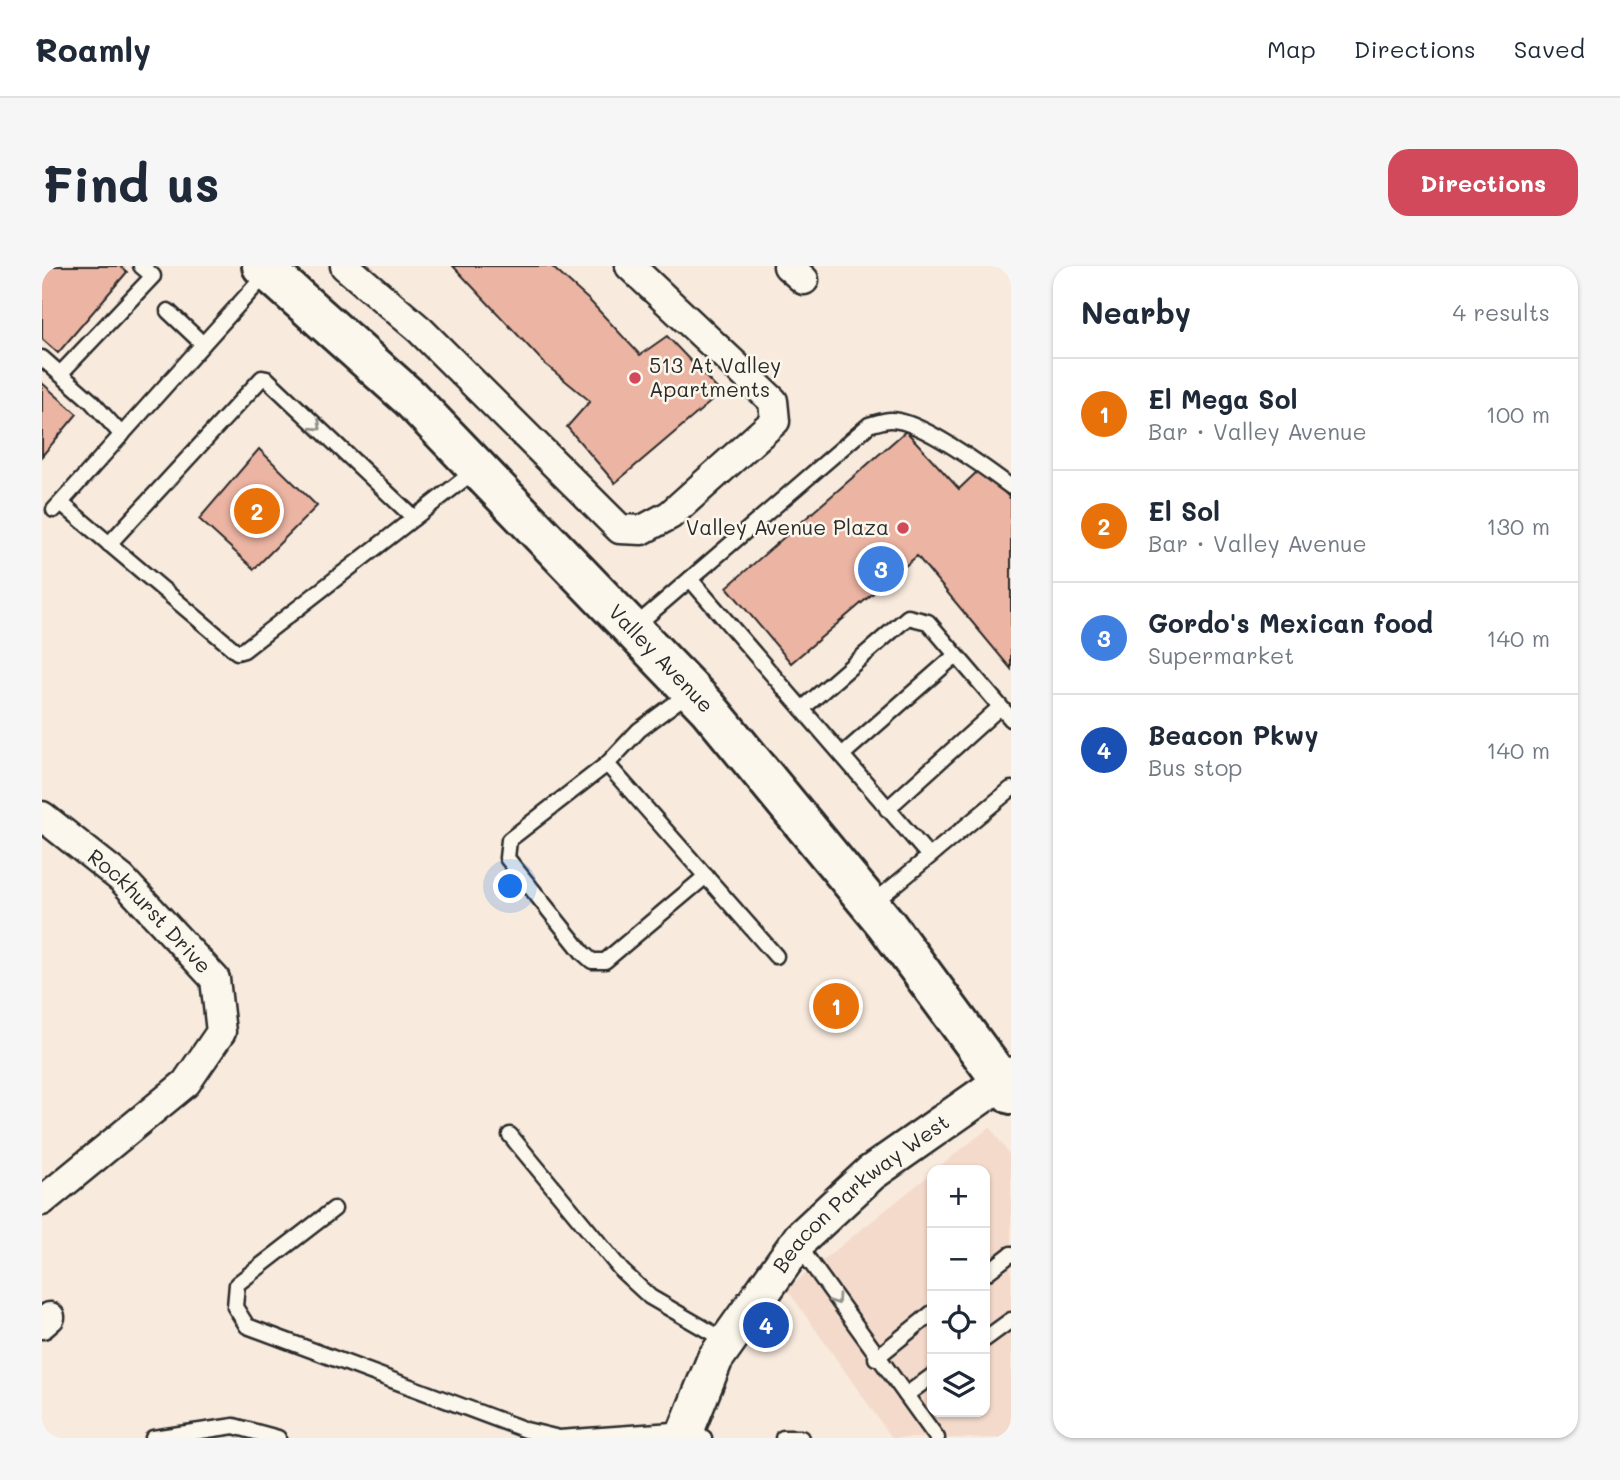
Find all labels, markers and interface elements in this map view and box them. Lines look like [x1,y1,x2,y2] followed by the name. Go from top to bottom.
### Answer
[35,27,151,70] text: Roamly
[1267,33,1316,64] text: Map
[1354,33,1476,64] text: Directions
[1514,33,1585,64] text: Saved
[1388,149,1578,216] button: Directions
[42,151,220,214] text: Find us
[1081,292,1191,332] text: Nearby
[1453,297,1550,327] text: 4 results
[649,351,781,402] place label: 513 At Valley Apartments
[627,370,643,386] marker: 513 At Valley Apartments
[1148,382,1297,416] text: El Mega Sol
[1099,399,1109,429] text: 1
[1486,399,1550,429] text: 100 m
[1148,416,1367,446] text: Bar · Valley Avenue
[308,418,321,431] one-way arrow
[234,485,280,537] pin: 2
[1148,494,1220,528] text: El Sol
[1098,511,1110,541] text: 2
[1486,511,1550,541] text: 130 m
[686,513,889,540] place label: Valley Avenue Plaza
[895,520,911,536] marker: Valley Avenue Plaza
[1148,528,1367,558] text: Bar · Valley Avenue
[858,543,904,595] pin: 3
[603,598,720,718] street label: Valley Avenue
[1148,606,1433,640] text: Gordo's Mexican food
[1097,623,1111,653] text: 3
[1486,623,1550,653] text: 140 m
[1148,640,1294,670] text: Supermarket
[1148,718,1318,752] text: Beacon Pkwy
[1097,735,1111,765] text: 4
[1486,735,1550,765] text: 140 m
[1148,752,1243,782] text: Bus stop
[83,842,218,978] street label: Rockhurst Drive
[493,869,527,903] your location
[813,980,859,1032] pin: 1
[766,1108,954,1277] street label: Beacon Parkway West
[927,1165,990,1417] map controls
[927,1165,990,1228] button: +
[927,1228,990,1291] button: −
[927,1291,990,1354] button: locate
[828,1292,840,1305] one-way arrow
[743,1299,789,1351] pin: 4
[927,1354,990,1417] button: layers

